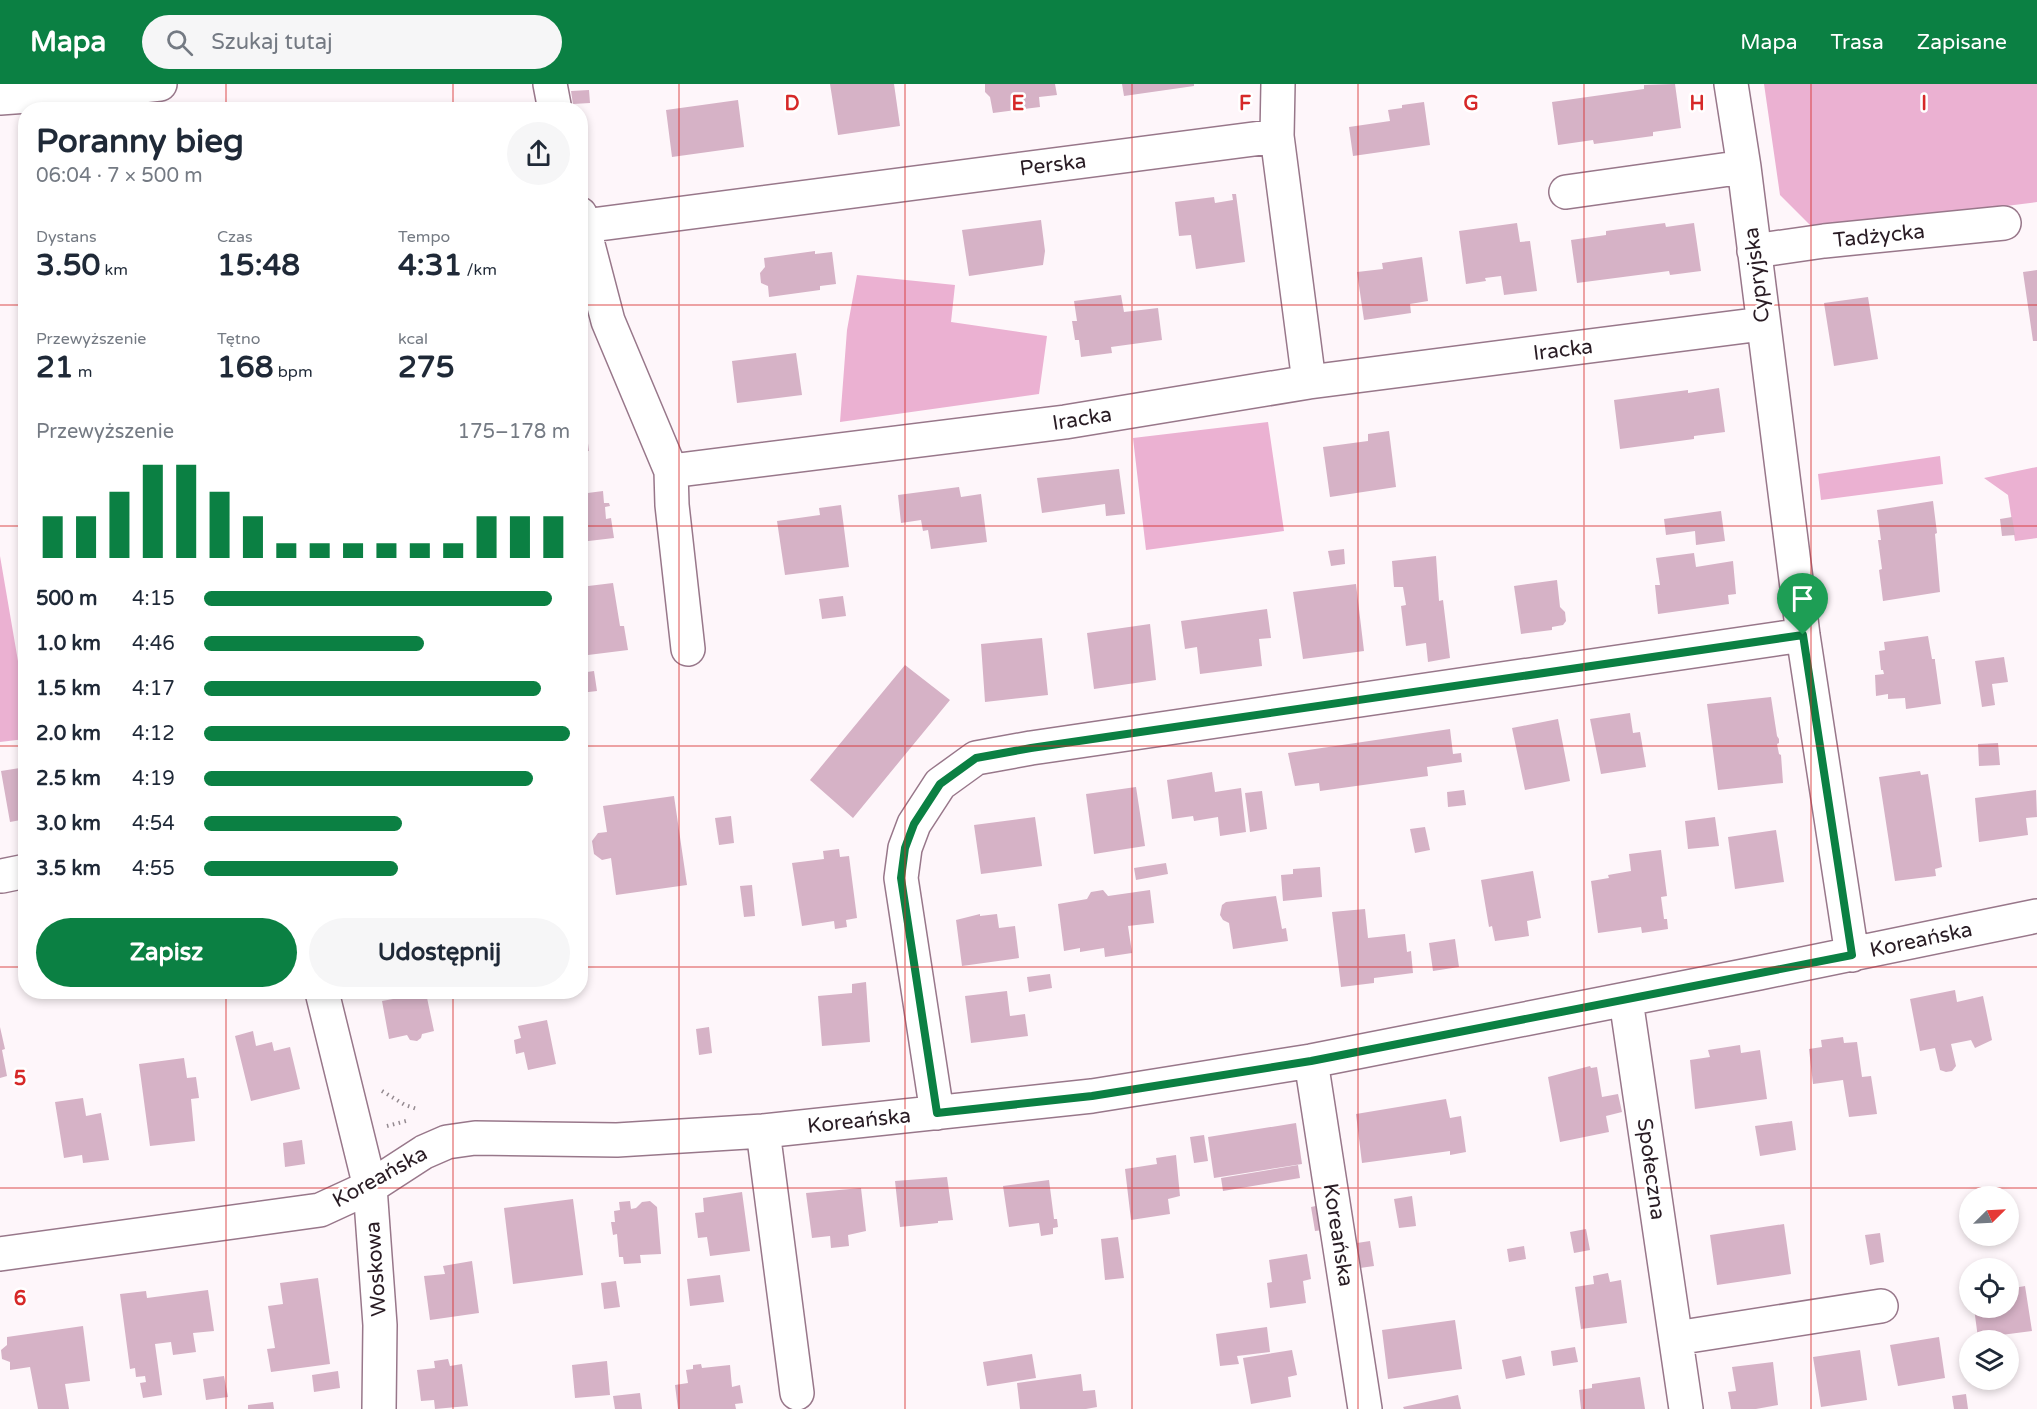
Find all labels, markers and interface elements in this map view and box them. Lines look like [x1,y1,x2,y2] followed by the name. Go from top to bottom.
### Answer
[142,15,562,69] search box
[30,25,106,59] text: Mapa
[163,26,196,59] icon: search
[211,29,333,55] text: Szukaj tutaj
[1740,30,1797,55] text: Mapa
[1830,30,1884,55] text: Trasa
[1917,30,2007,55] text: Zapisane
[784,92,800,116] text: D
[1012,92,1025,116] text: E
[1239,92,1251,116] text: F
[1463,92,1479,116] text: G
[1689,92,1705,116] text: H
[1921,92,1927,116] text: I
[36,122,244,161] text: Poranny bieg
[507,122,570,185] button: share
[1018,149,1088,181] street label: Perska
[36,164,203,188] text: 06:04 · 7 × 500 m
[1832,219,1926,253] street label: Tadżycka
[1739,226,1775,324] street label: Cypryjska
[36,227,97,247] text: Dystans
[217,227,253,247] text: Czas
[398,227,450,247] text: Tempo
[36,247,100,284] text: 3.50
[217,247,300,284] text: 15:48
[398,247,462,284] text: 4:31
[100,260,128,280] text: km
[462,260,497,280] text: /km
[36,329,146,349] text: Przewyższenie
[217,329,260,349] text: Tętno
[398,329,428,349] text: kcal
[1532,334,1594,366] street label: Iracka
[36,349,74,386] text: 21
[217,349,274,386] text: 168
[398,349,455,386] text: 275
[74,362,93,382] text: m
[274,362,313,382] text: bpm
[1050,402,1114,436] street label: Iracka
[36,420,174,444] text: Przewyższenie
[457,420,570,444] text: 175–178 m
[1777,573,1828,635] pin
[1786,582,1819,615] icon: arrive
[36,587,97,611] text: 500 m
[132,587,175,611] text: 4:15
[36,632,101,656] text: 1.0 km
[132,632,175,656] text: 4:46
[36,677,101,701] text: 1.5 km
[132,677,175,701] text: 4:17
[36,722,101,746] text: 2.0 km
[132,722,175,746] text: 4:12
[36,767,101,791] text: 2.5 km
[132,767,175,791] text: 4:19
[36,812,101,836] text: 3.0 km
[132,812,175,836] text: 4:54
[36,857,101,881] text: 3.5 km
[132,857,175,881] text: 4:55
[1867,917,1975,963] street label: Koreańska
[36,918,297,987] button: Zapisz
[309,918,570,987] button: Udostępnij
[14,1067,26,1091] text: 5
[806,1103,912,1139] street label: Koreańska
[1631,1117,1671,1221] street label: Społeczna
[328,1141,432,1213] street label: Koreańska
[1318,1182,1358,1288] street label: Koreańska
[1959,1186,2019,1246] north arrow
[1959,1186,2019,1390] map controls
[360,1221,392,1317] street label: Woskowa
[1959,1258,2019,1318] button: locate
[14,1287,26,1311] text: 6
[1959,1330,2019,1390] button: layers

